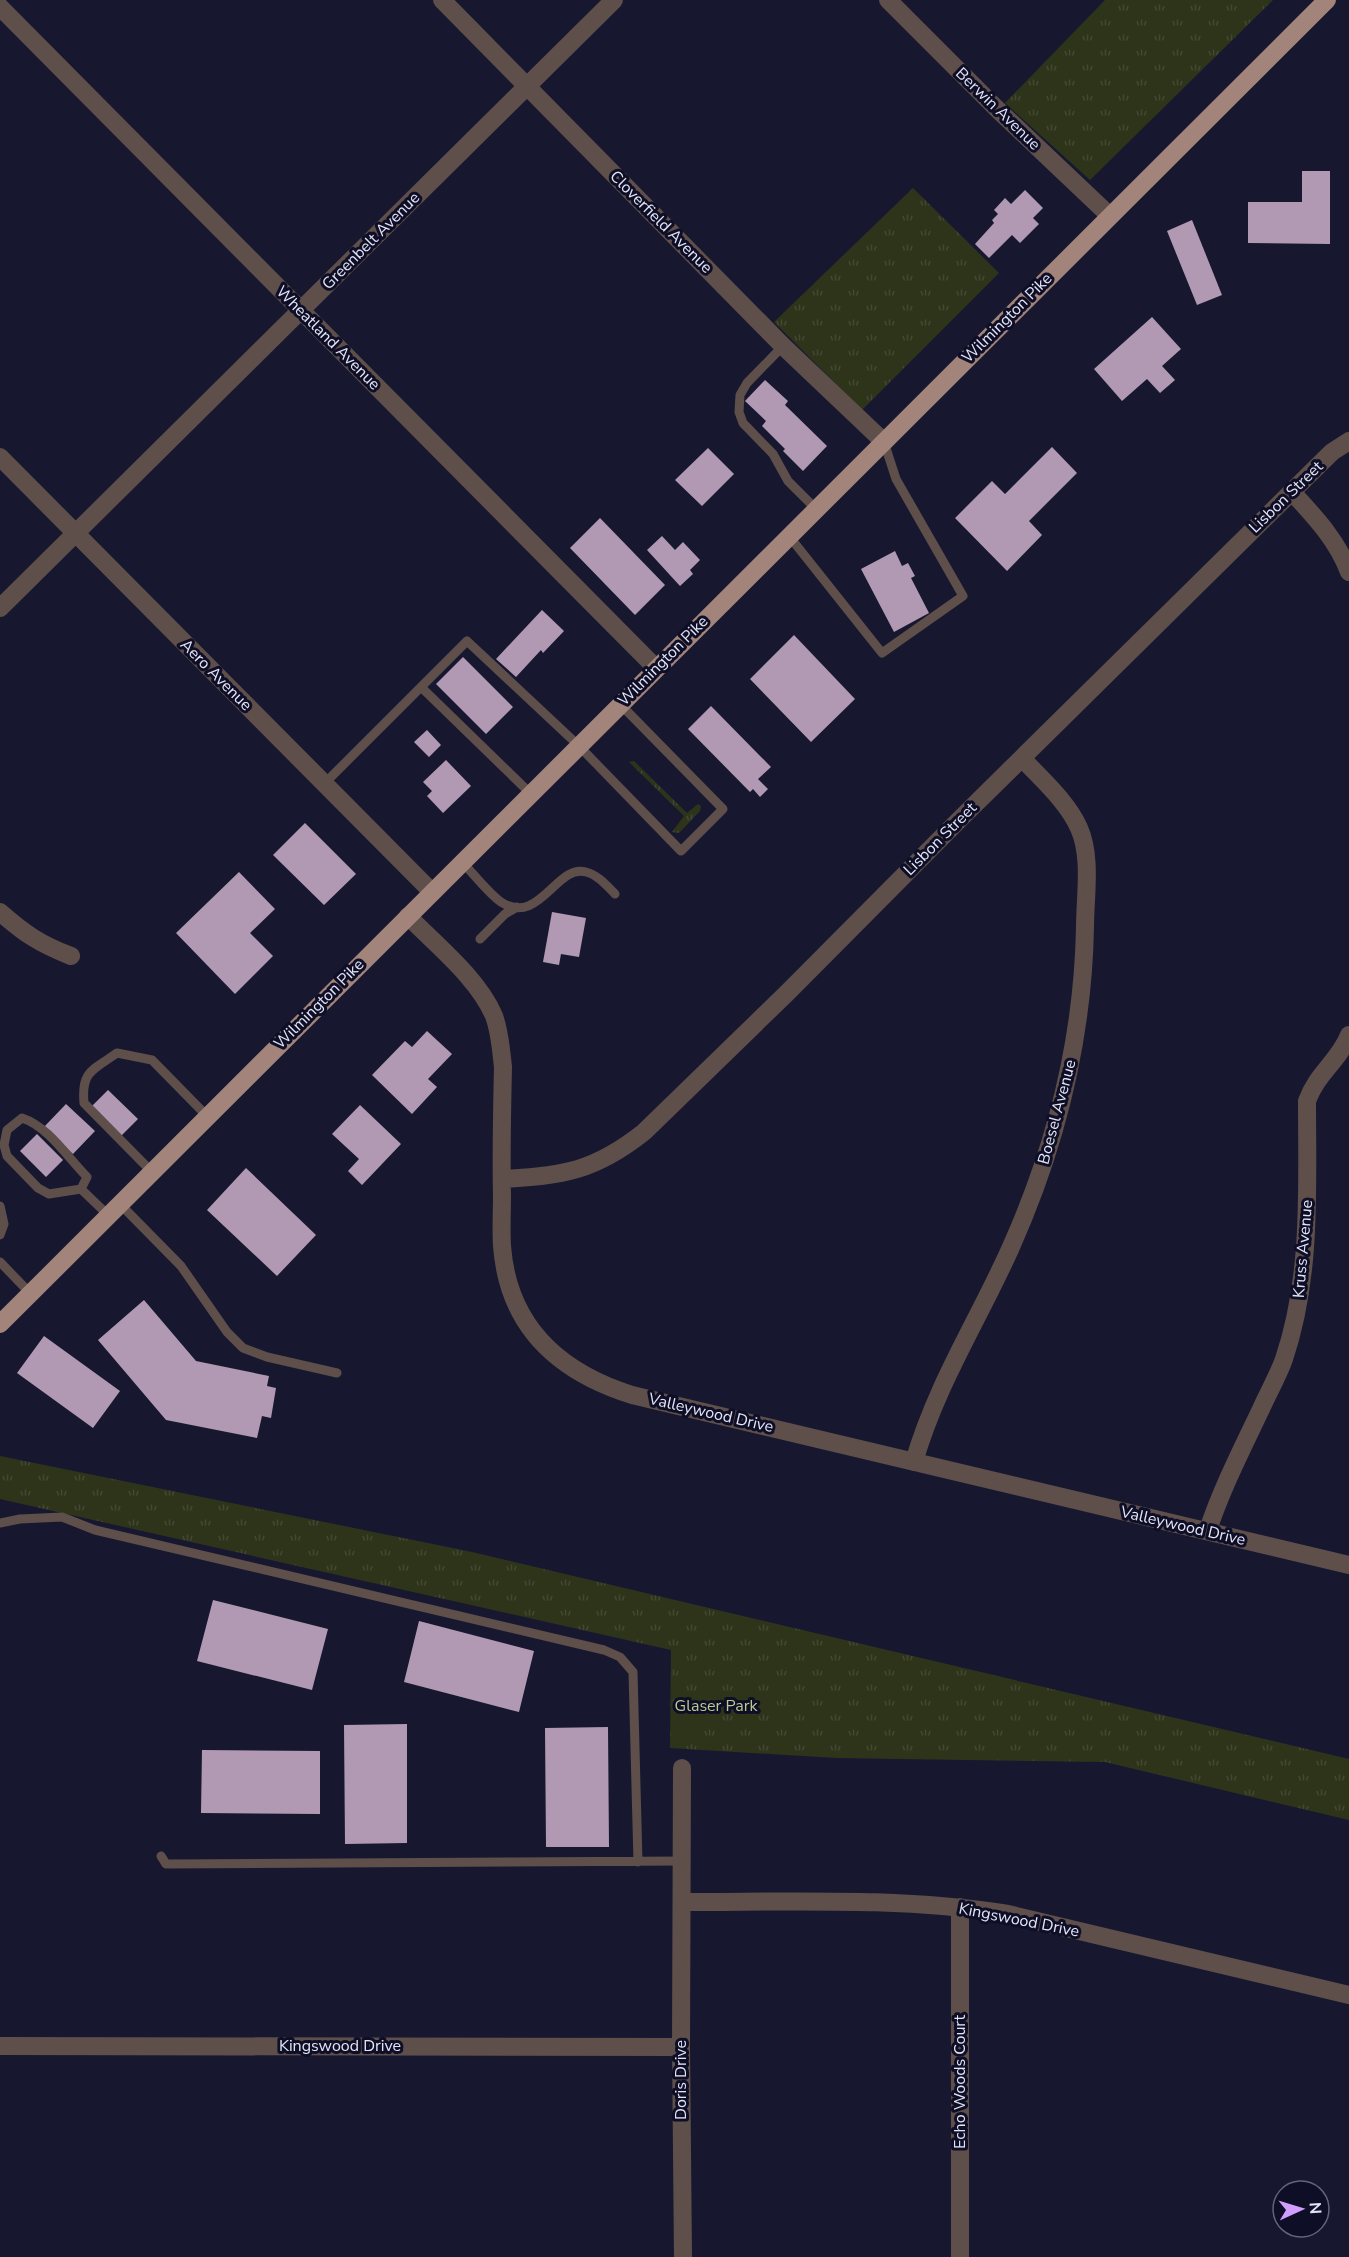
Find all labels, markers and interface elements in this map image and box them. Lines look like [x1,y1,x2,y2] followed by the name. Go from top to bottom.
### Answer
[951,63,1045,155] street label: Berwin Avenue
[605,166,717,278] street label: Cloverfield Avenue
[317,187,425,295] street label: Greenbelt Avenue
[957,268,1057,368] street label: Wilmington Pike
[271,281,385,395] street label: Wheatland Avenue
[1244,456,1328,538] street label: Lisbon Street
[613,611,713,711] street label: Wilmington Pike
[175,634,257,716] street label: Aero Avenue
[899,797,982,880] street label: Lisbon Street
[269,954,369,1054] street label: Wilmington Pike
[1032,1057,1082,1167] street label: Boesel Avenue
[1288,1199,1318,1299] street label: Kruss Avenue
[645,1388,776,1438] street label: Valleywood Drive
[1117,1501,1248,1551] street label: Valleywood Drive
[675,1695,758,1717] park label: Glaser Park
[957,1898,1081,1942] street label: Kingswood Drive
[949,2014,971,2149] street label: Echo Woods Court
[279,2035,401,2057] street label: Kingswood Drive
[670,2040,692,2120] street label: Doris Drive
[1271,2179,1331,2239] north arrow
[1304,2201,1326,2215] text: N

